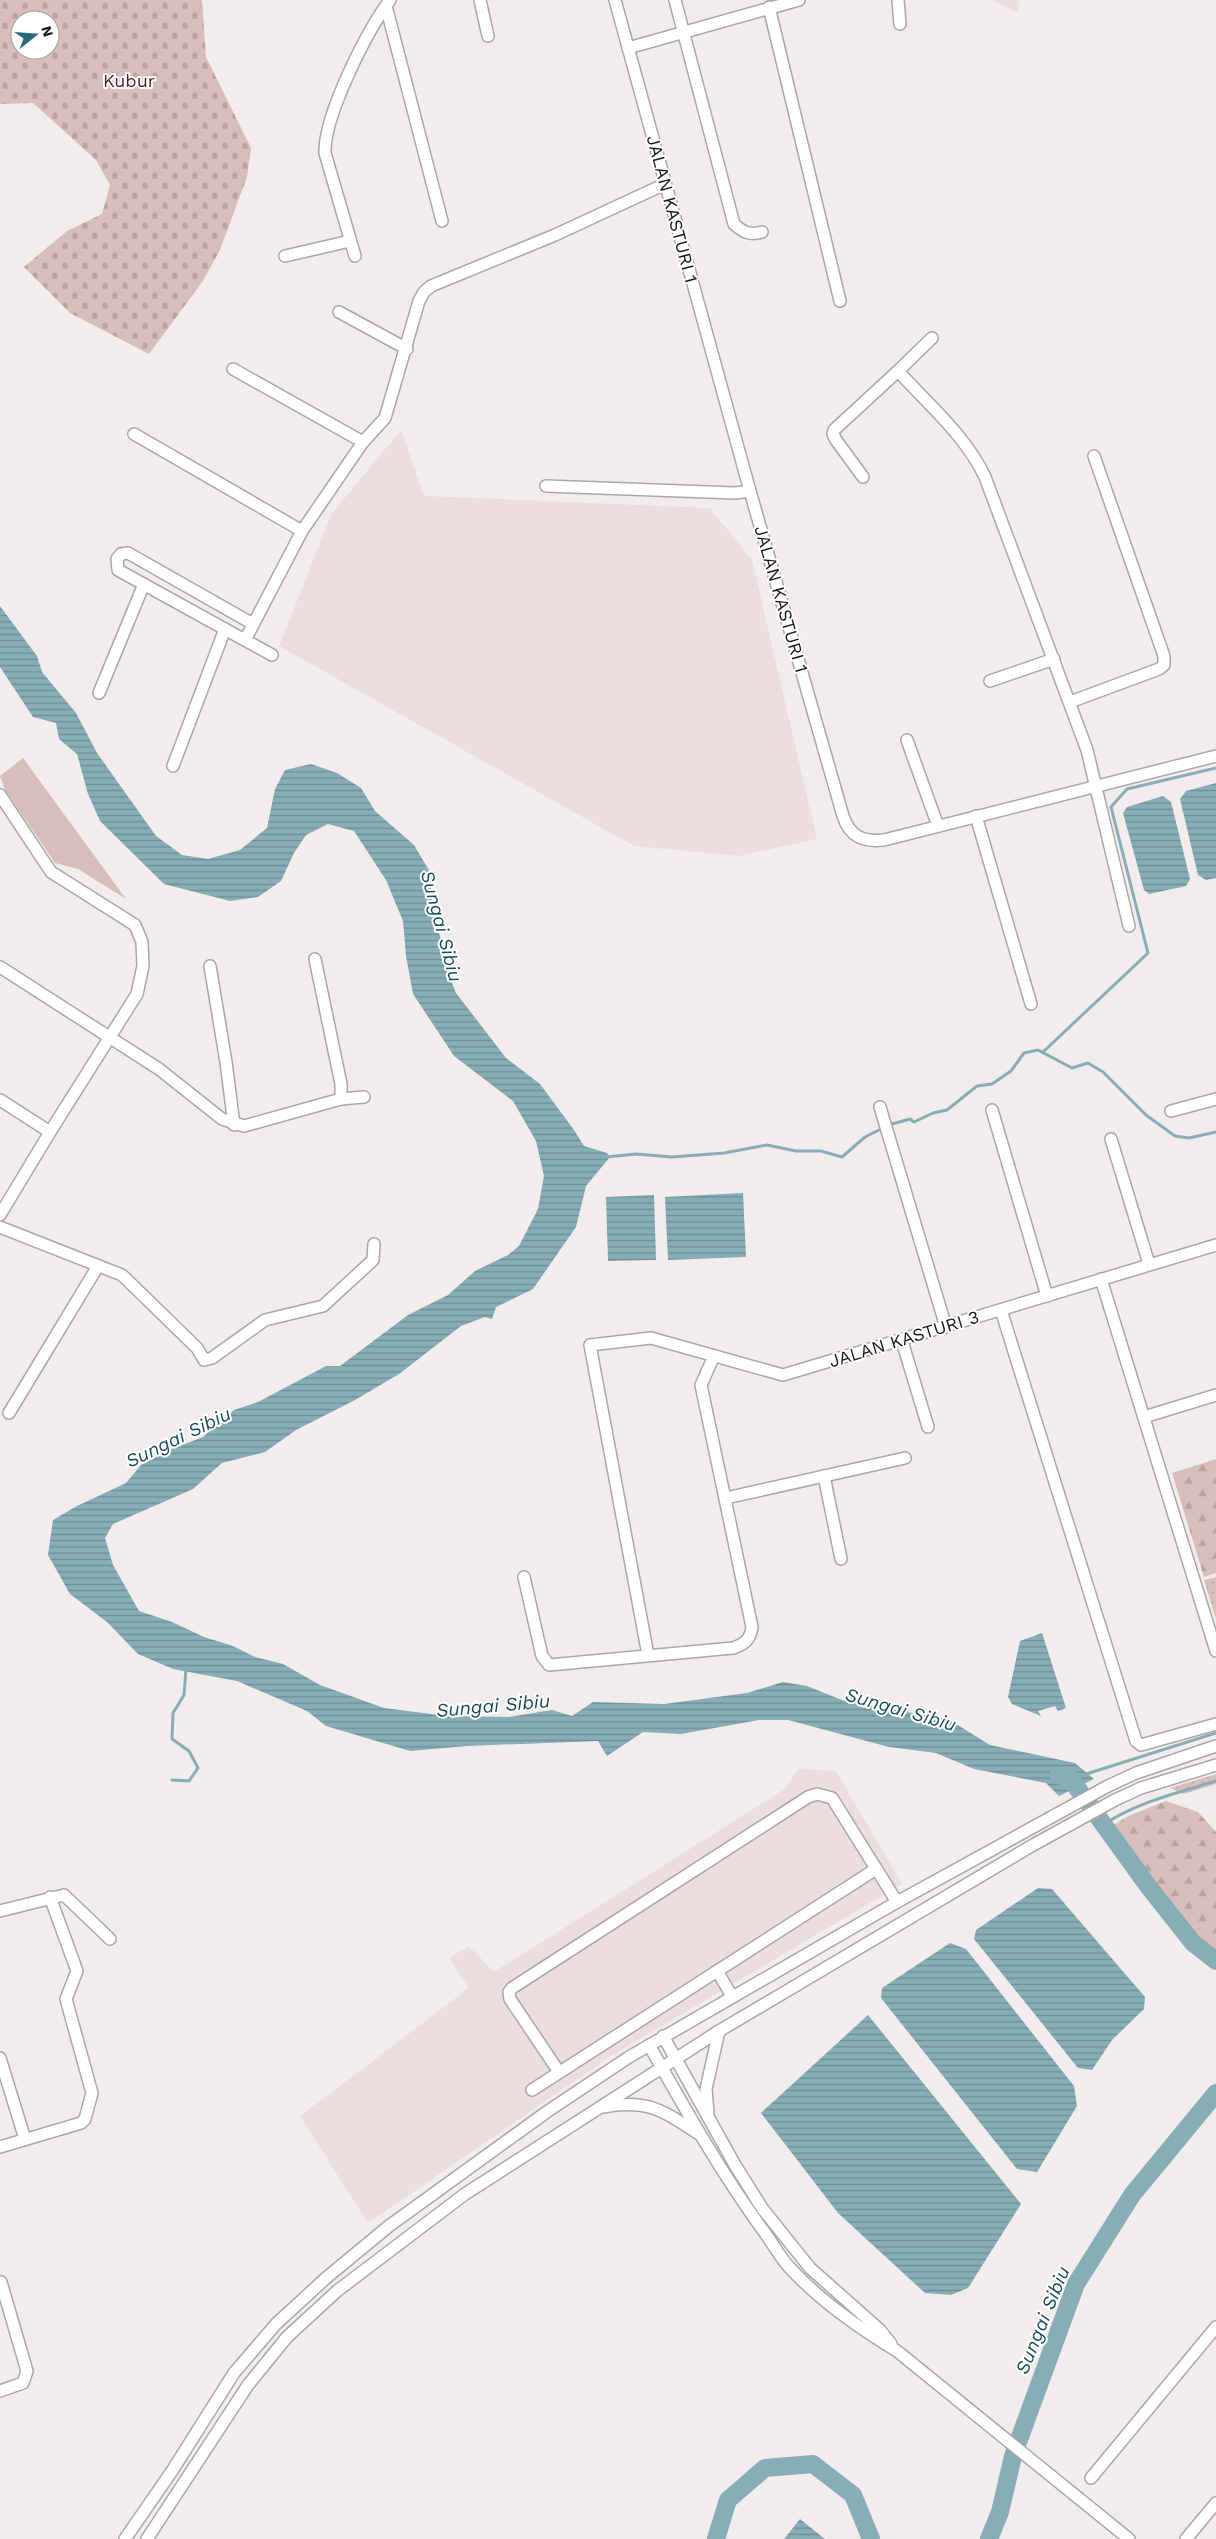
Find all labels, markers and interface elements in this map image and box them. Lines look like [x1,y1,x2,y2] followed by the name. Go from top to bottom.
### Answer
[10,10,60,60] north arrow
[38,24,57,38] text: N
[103,70,155,91] park label: Kubur
[643,133,702,285] street label: JALAN KASTURI 1
[750,523,813,675] street label: JALAN KASTURI 1
[416,868,467,984] water label: Sungai Sibiu
[826,1306,981,1371] street label: JALAN KASTURI 3
[122,1402,235,1473] water label: Sungai Sibiu
[843,1683,959,1736] water label: Sungai Sibiu
[435,1689,551,1722] water label: Sungai Sibiu
[1010,2263,1075,2378] water label: Sungai Sibiu

